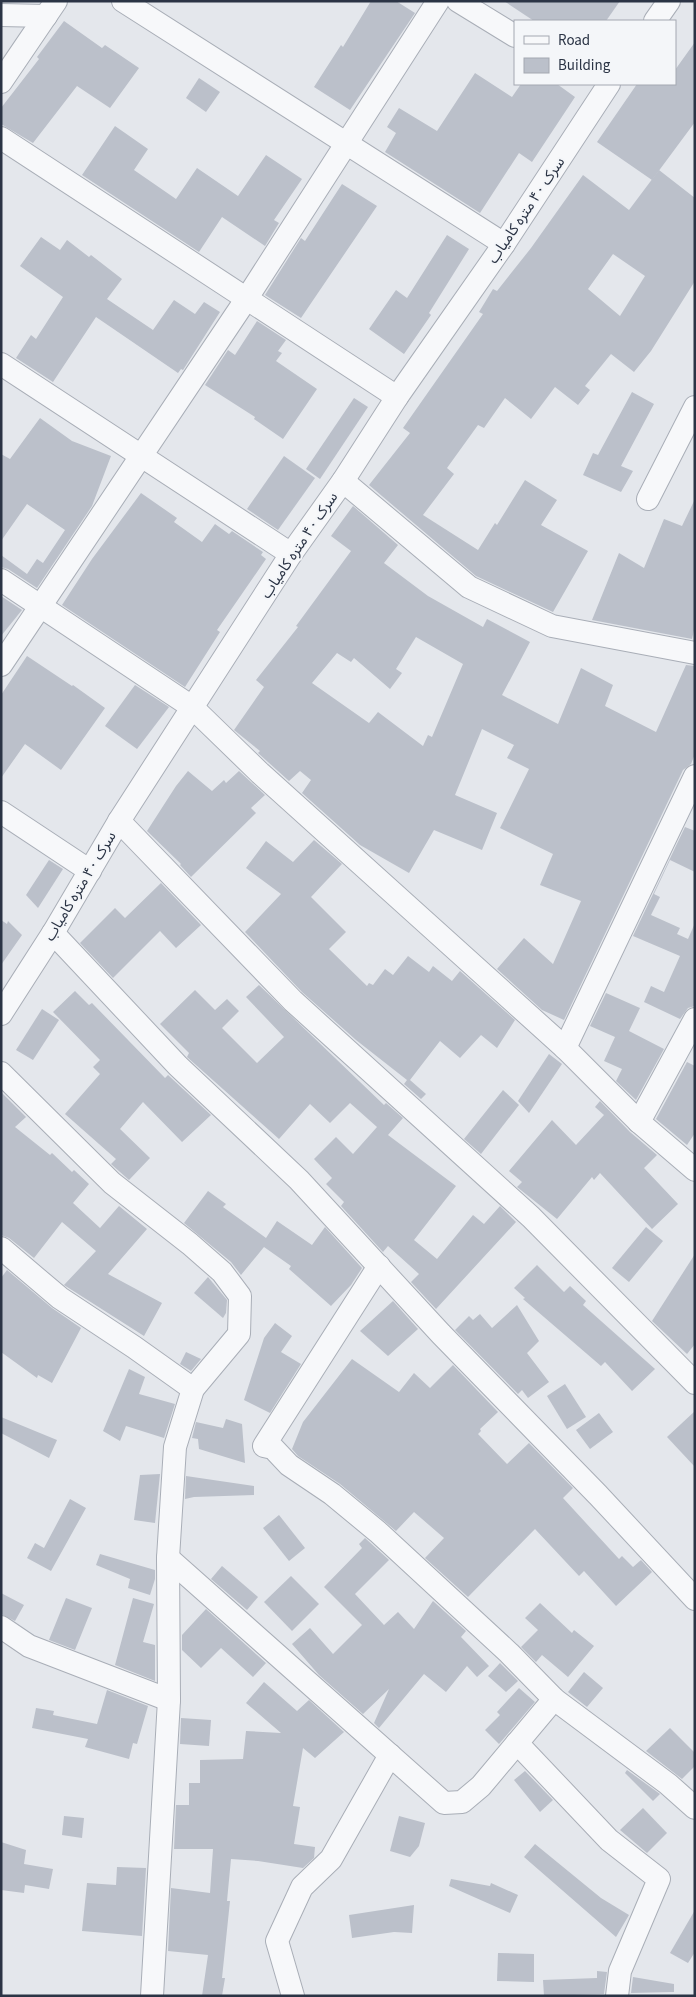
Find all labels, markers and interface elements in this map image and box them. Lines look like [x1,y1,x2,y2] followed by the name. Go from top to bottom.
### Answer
[514,20,676,85] legend
[558,30,590,51] text: Road
[558,55,611,76] text: Building
[483,153,570,268] street label: سرک ۴۰ متره کامیاب
[256,488,343,603] street label: سرک ۴۰ متره کامیاب
[39,827,122,945] street label: سرک ۴۰ متره کامیاب

